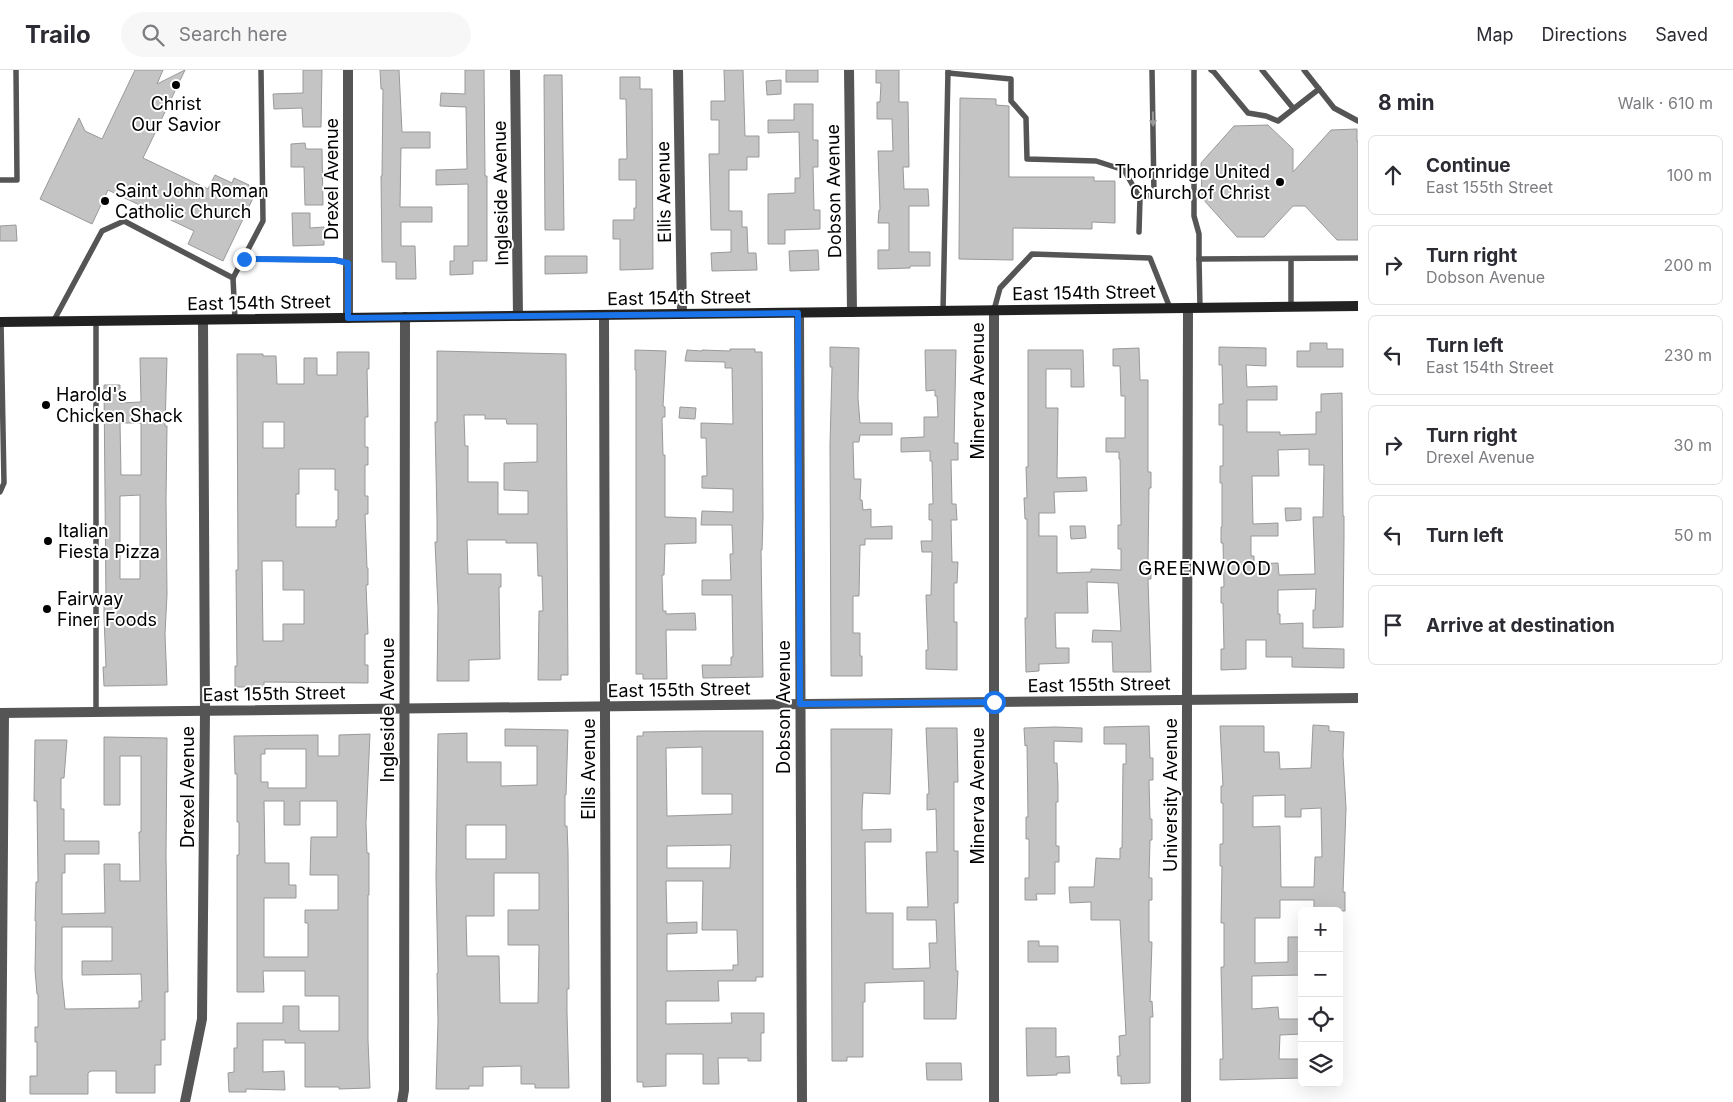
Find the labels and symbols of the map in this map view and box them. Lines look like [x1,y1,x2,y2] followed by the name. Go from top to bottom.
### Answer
[170,79,182,91] marker: Christ Our Savior
[131,93,221,135] place label: Christ Our Savior
[1149,111,1157,127] one-way arrow
[321,118,342,240] street label: Drexel Avenue
[489,120,512,266] street label: Ingleside Avenue
[822,124,845,258] street label: Dobson Avenue
[652,141,675,243] street label: Ellis Avenue
[1115,161,1270,203] place label: Thornridge United Church of Christ
[1274,176,1286,188] marker: Thornridge United Church of Christ
[115,180,269,222] place label: Saint John Roman Catholic Church
[99,195,111,207] marker: Saint John Roman Catholic Church
[233,248,256,271] route end
[1012,281,1156,304] street label: East 154th Street
[607,286,751,309] street label: East 154th Street
[187,291,331,314] street label: East 154th Street
[967,322,988,460] street label: Minerva Avenue
[56,384,183,426] place label: Harold's Chicken Shack
[40,399,52,411] marker: Harold's Chicken Shack
[58,520,160,562] place label: Italian Fiesta Pizza
[42,535,54,547] marker: Italian Fiesta Pizza
[1138,557,1272,580] district label: GREENWOOD
[57,588,157,630] place label: Fairway Finer Foods
[41,603,53,615] marker: Fairway Finer Foods
[377,637,398,783] street label: Ingleside Avenue
[773,640,794,774] street label: Dobson Avenue
[1027,673,1171,696] street label: East 155th Street
[607,678,751,701] street label: East 155th Street
[202,682,346,705] street label: East 155th Street
[983,691,1006,714] route start
[578,718,599,820] street label: Ellis Avenue
[1160,718,1181,872] street label: University Avenue
[177,726,198,848] street label: Drexel Avenue
[967,727,988,865] street label: Minerva Avenue

